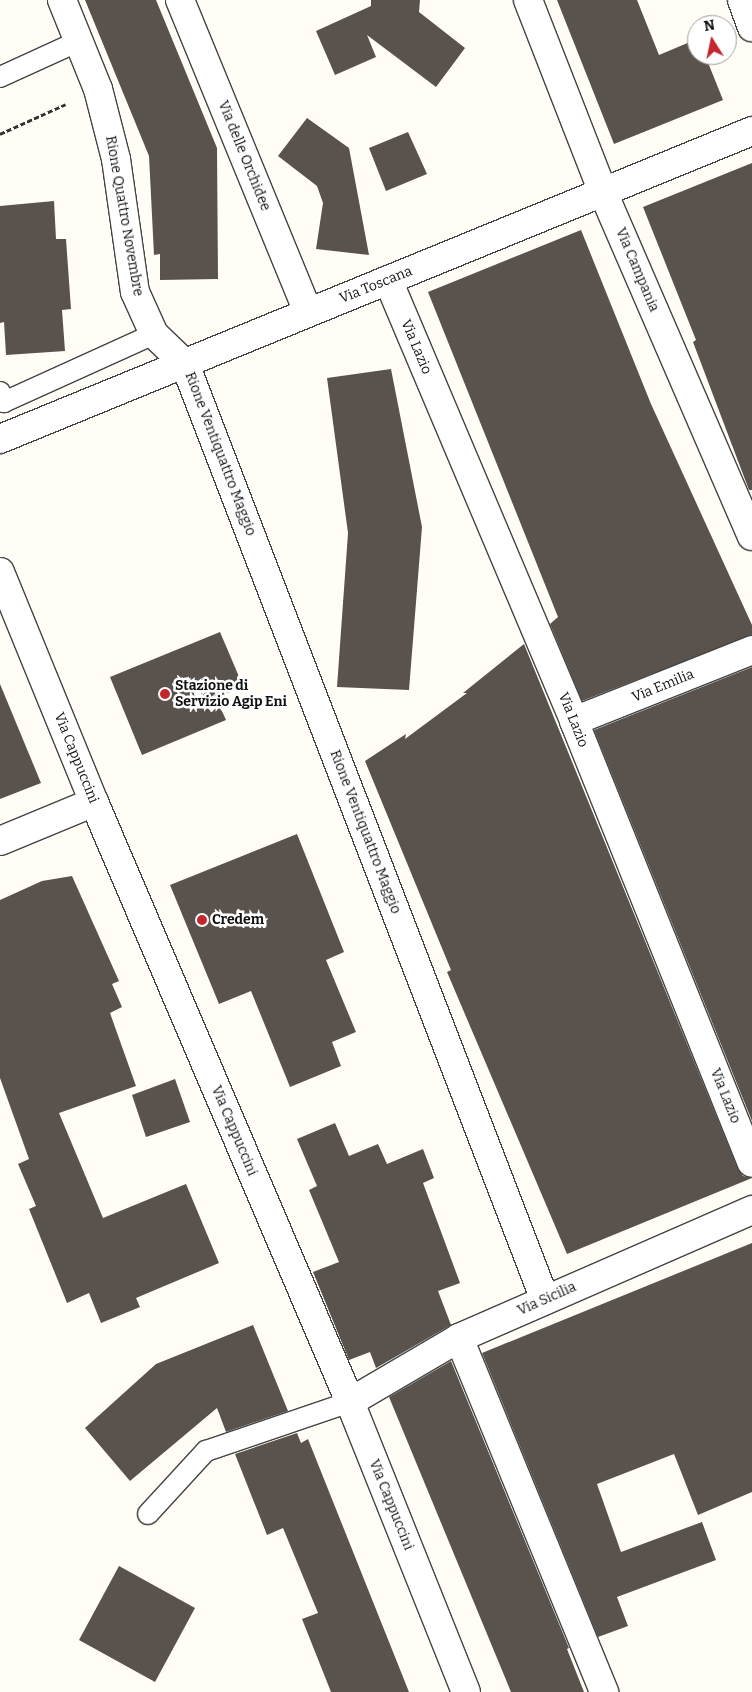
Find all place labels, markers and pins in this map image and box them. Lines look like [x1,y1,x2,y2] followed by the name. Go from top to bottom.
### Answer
[175,678,287,710] place label: Stazione di Servizio Agip Eni
[159,688,171,700] marker: Stazione di Servizio Agip Eni
[212,912,264,928] place label: Credem
[196,914,208,926] marker: Credem

